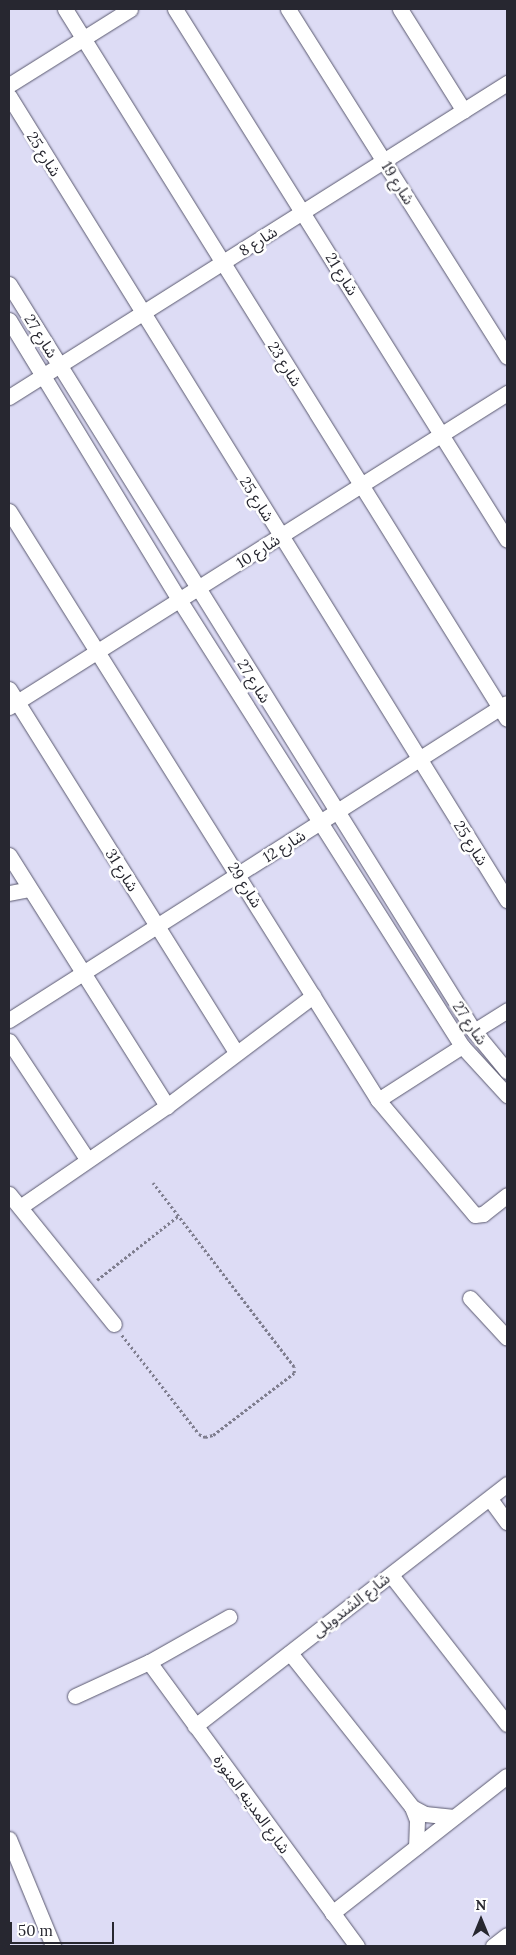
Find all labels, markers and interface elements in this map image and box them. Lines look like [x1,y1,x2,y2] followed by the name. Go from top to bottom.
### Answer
[23,128,65,180] street label: شارع 25
[378,158,418,208] street label: شارع 19
[236,222,280,260] street label: شارع 8
[322,249,362,299] street label: شارع 21
[21,311,61,361] street label: شارع 27
[264,338,306,390] street label: شارع 23
[236,473,278,525] street label: شارع 25
[233,530,283,572] street label: شارع 10
[234,656,274,706] street label: شارع 27
[450,817,492,869] street label: شارع 25
[259,826,309,866] street label: شارع 12
[102,845,142,895] street label: شارع 31
[224,859,266,911] street label: شارع 29
[449,998,491,1048] street label: شارع 27
[309,1569,393,1641] street label: شارع الشندويلى
[210,1751,294,1857] street label: شارع المدينه المنورة
[456,1895,506,1945] north arrow
[476,1896,486,1914] text: N
[12,1912,116,1944] scale bar
[18,1921,53,1940] text: 50 m

